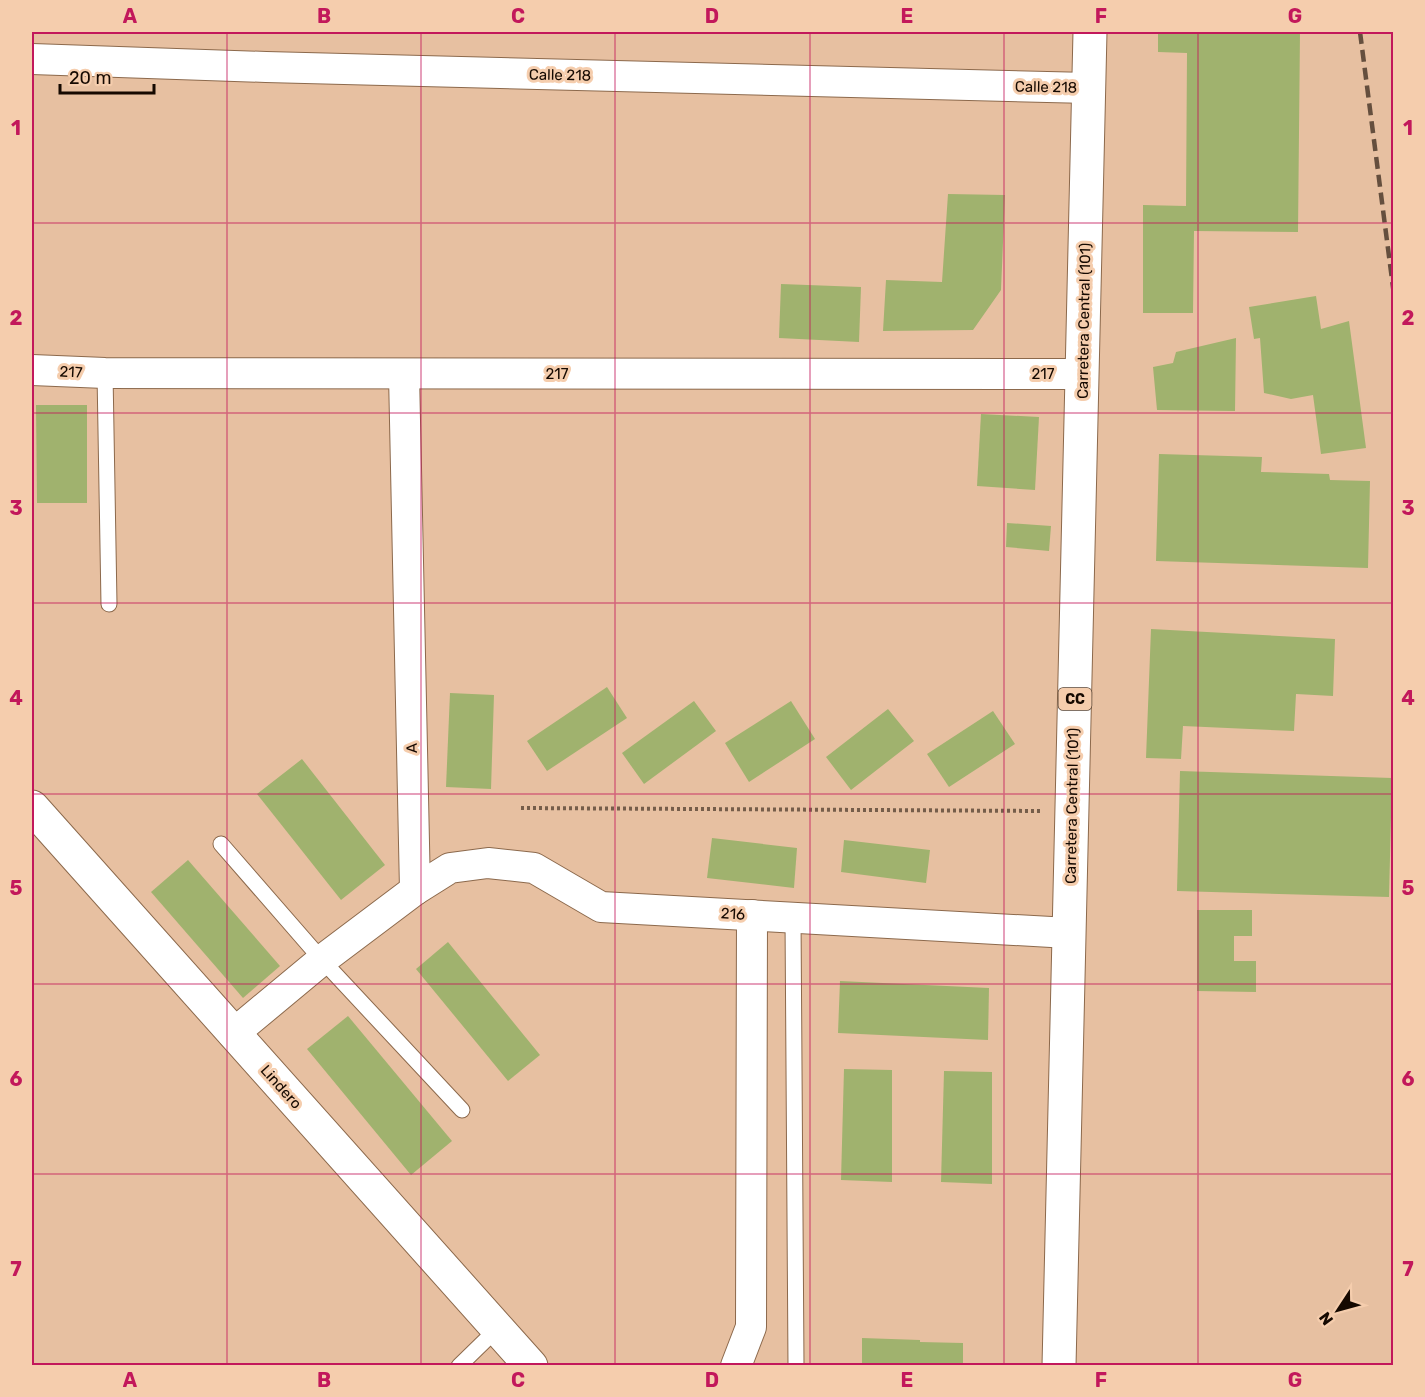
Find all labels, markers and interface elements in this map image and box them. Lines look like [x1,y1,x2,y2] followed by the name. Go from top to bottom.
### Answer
[123,4,138,28] text: A
[317,4,331,28] text: B
[511,4,525,28] text: C
[705,4,719,28] text: D
[901,4,913,28] text: E
[1095,4,1107,28] text: F
[1288,4,1302,28] text: G
[60,57,154,95] scale bar
[529,65,591,85] street label: Calle 218
[69,67,111,89] text: 20 m
[1015,77,1077,97] street label: Calle 218
[11,116,21,140] text: 1
[1403,116,1413,140] text: 1
[1074,243,1094,399] street label: Carretera Central (101)
[10,306,23,330] text: 2
[1402,306,1415,330] text: 2
[59,362,83,382] street label: 217
[546,365,569,383] street label: 217
[1032,365,1055,383] street label: 217
[9,496,23,520] text: 3
[1401,496,1415,520] text: 3
[9,686,23,710] text: 4
[1401,686,1415,710] text: 4
[1058,688,1092,710] road number: CC
[1062,728,1082,884] street label: Carretera Central (101)
[403,743,421,753] street label: A
[10,876,23,900] text: 5
[1402,876,1415,900] text: 5
[720,904,746,924] street label: 216
[257,1061,305,1113] street label: Lindero
[9,1067,23,1091] text: 6
[1401,1067,1415,1091] text: 6
[10,1257,22,1281] text: 7
[1402,1257,1414,1281] text: 7
[1308,1280,1368,1340] north arrow
[1315,1308,1337,1329] text: N
[123,1368,138,1392] text: A
[317,1368,331,1392] text: B
[511,1368,525,1392] text: C
[705,1368,719,1392] text: D
[901,1368,913,1392] text: E
[1095,1368,1107,1392] text: F
[1288,1368,1302,1392] text: G

